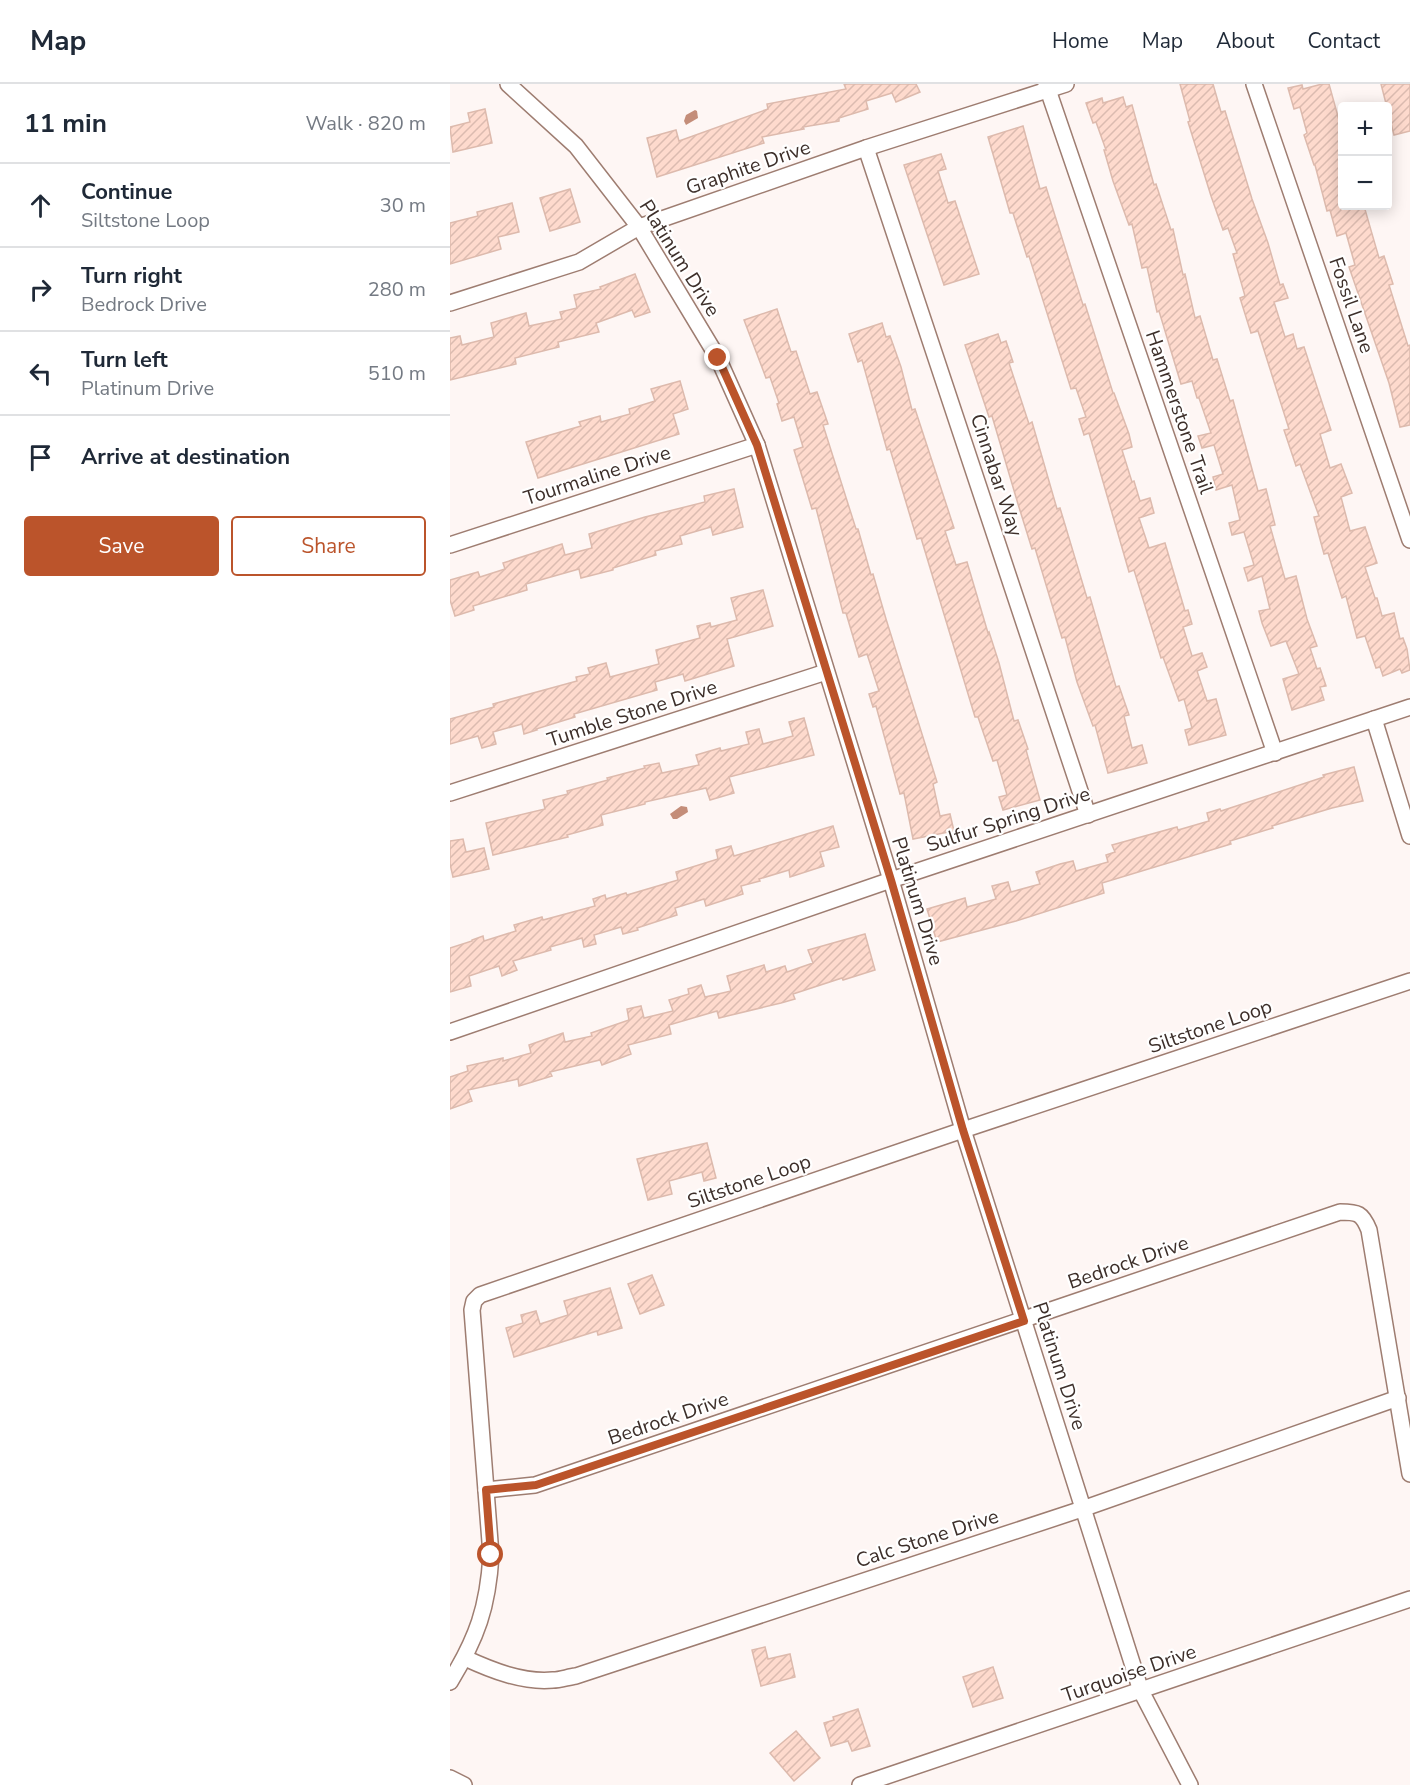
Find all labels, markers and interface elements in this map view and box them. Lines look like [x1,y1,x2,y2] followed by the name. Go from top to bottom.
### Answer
[30,22,86,60] text: Map
[1052,27,1109,55] text: Home
[1142,27,1183,55] text: Map
[1216,27,1274,55] text: About
[1307,27,1380,55] text: Contact
[1338,102,1392,210] map controls
[1338,102,1392,156] button: +
[24,106,107,141] text: 11 min
[306,110,426,137] text: Walk · 820 m
[682,134,814,201] street label: Graphite Drive
[1338,156,1392,210] button: −
[81,177,172,207] text: Continue
[24,189,57,222] icon: ahead
[380,192,426,219] text: 30 m
[633,195,726,322] street label: Platinum Drive
[81,207,210,234] text: Siltstone Loop
[1322,253,1381,357] street label: Fossil Lane
[81,261,182,291] text: Turn right
[24,273,57,306] icon: right
[368,276,426,303] text: 280 m
[81,291,207,318] text: Bedrock Drive
[1139,327,1220,498] street label: Hammerstone Trail
[704,344,730,370] route end
[81,345,168,375] text: Turn left
[24,357,57,390] icon: left
[368,360,426,387] text: 510 m
[81,375,214,402] text: Platinum Drive
[964,410,1029,541] street label: Cinnabar Way
[520,439,674,512] street label: Tourmaline Drive
[24,441,57,474] icon: arrive
[81,442,290,472] text: Arrive at destination
[24,516,219,576] button: Save
[231,516,426,576] button: Share
[544,673,721,754] street label: Tumble Stone Drive
[923,780,1094,859] street label: Sulfur Spring Drive
[885,834,950,969] street label: Platinum Drive
[1145,993,1276,1060] street label: Siltstone Loop
[684,1148,815,1215] street label: Siltstone Loop
[1064,1229,1192,1296] street label: Bedrock Drive
[1026,1299,1093,1434] street label: Platinum Drive
[604,1385,732,1452] street label: Bedrock Drive
[852,1503,1002,1574] street label: Calc Stone Drive
[477,1541,503,1567] route start
[1058,1638,1200,1709] street label: Turquoise Drive

